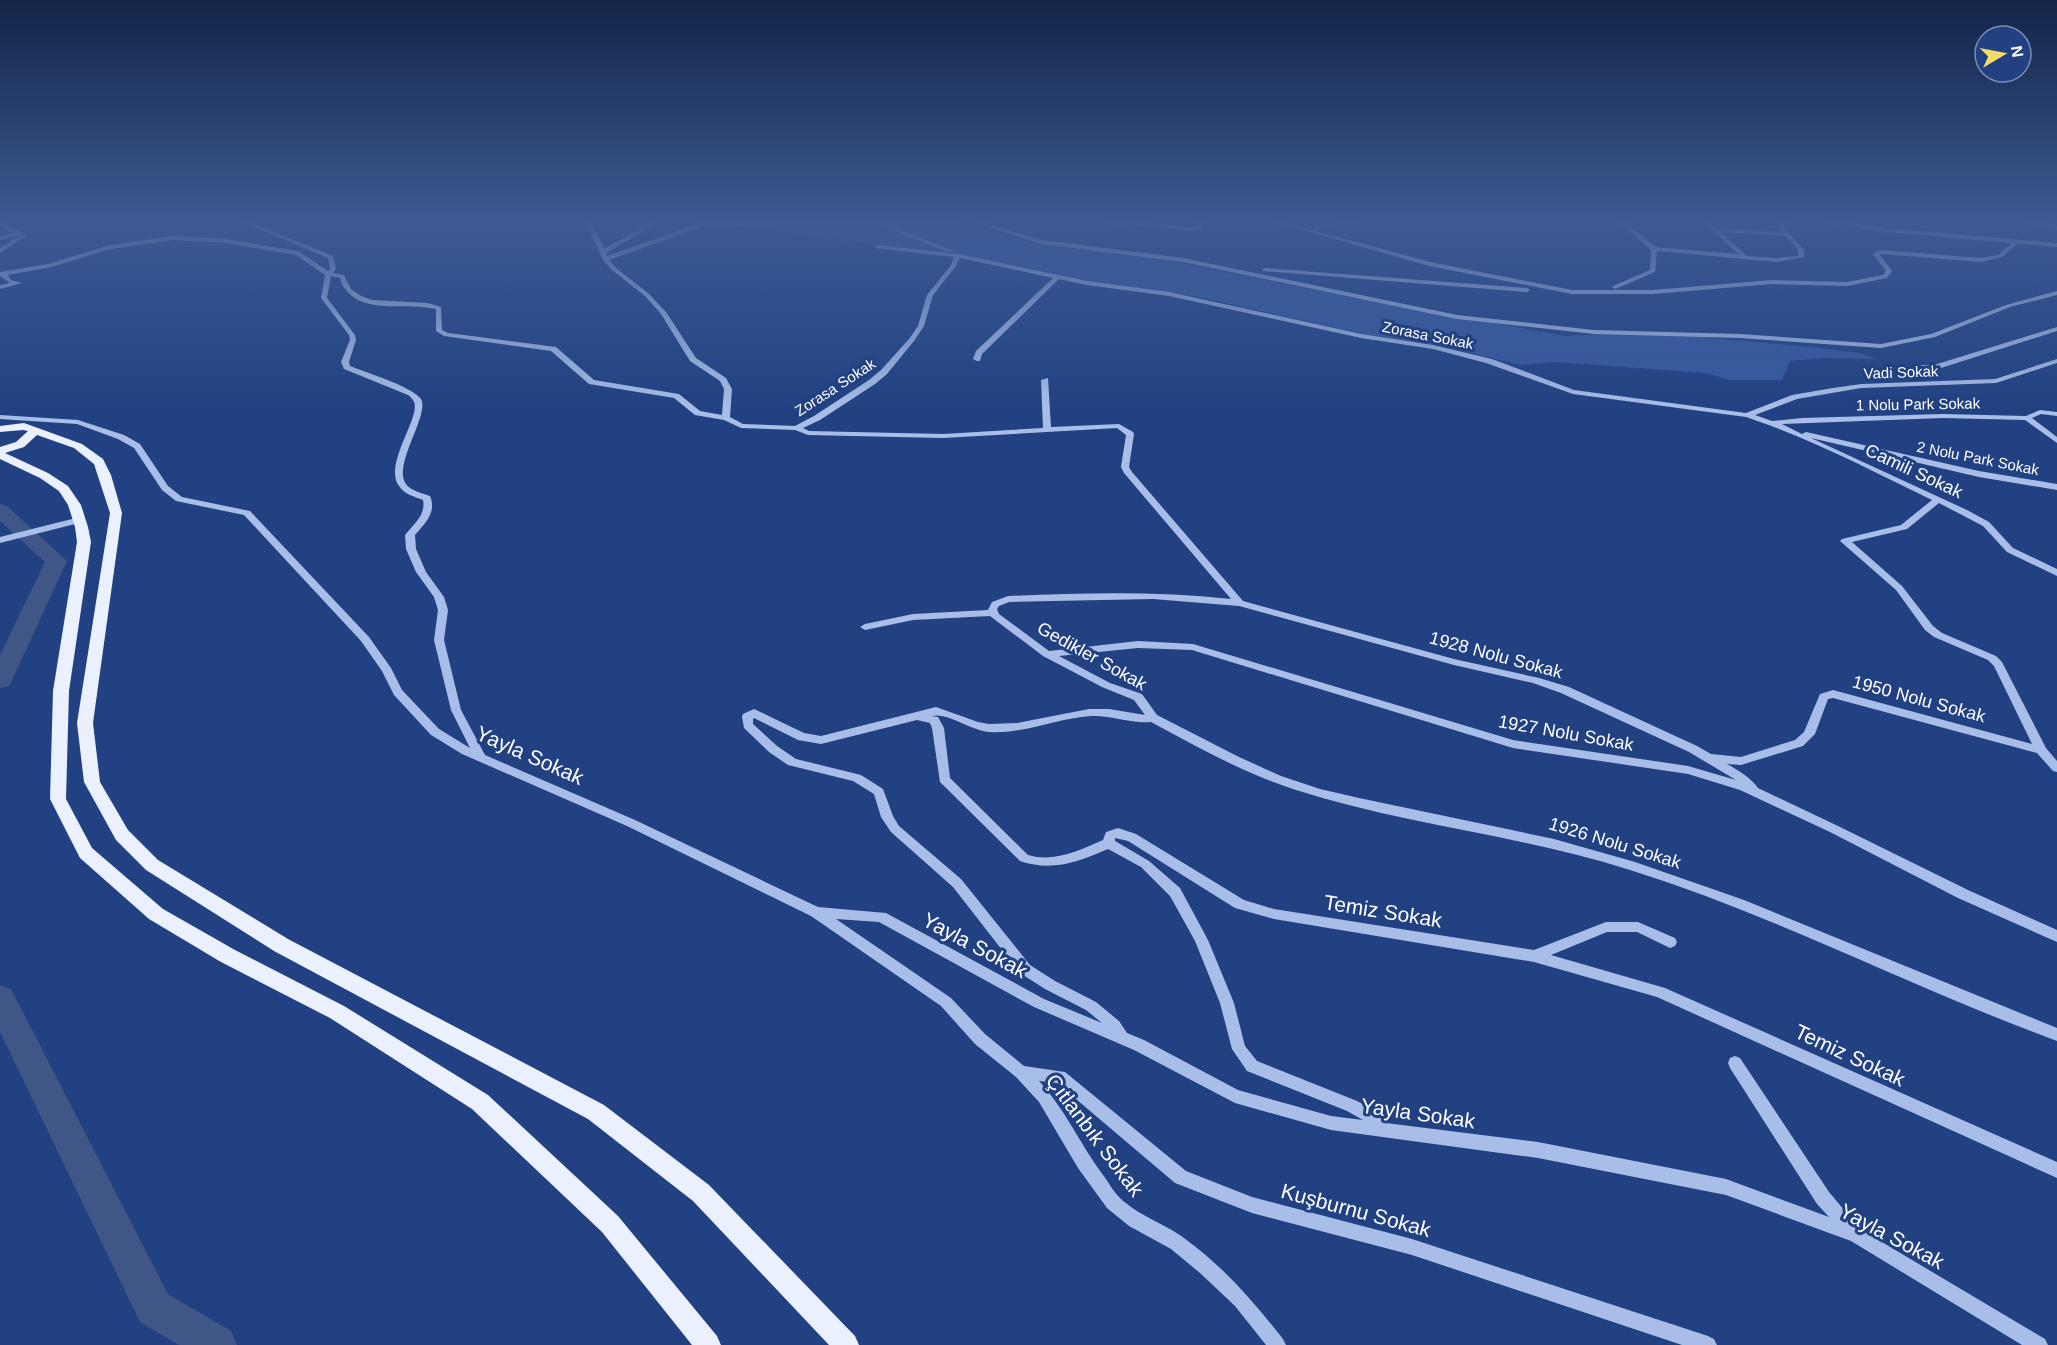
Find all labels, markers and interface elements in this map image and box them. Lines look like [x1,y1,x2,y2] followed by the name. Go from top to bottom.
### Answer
[1973,24,2033,84] north arrow
[2008,44,2027,59] text: N
[1381,318,1476,352] street label: Zorasa Sokak
[792,354,879,419] street label: Zorasa Sokak
[1863,362,1939,382] street label: Vadi Sokak
[1856,394,1981,414] street label: 1 Nolu Park Sokak
[1915,438,2041,478] street label: 2 Nolu Park Sokak
[1862,440,1967,503] street label: Camili Sokak
[1034,618,1151,695] street label: Gedikler Sokak
[1427,628,1566,683] street label: 1928 Nolu Sokak
[1850,672,1989,727] street label: 1950 Nolu Sokak
[1497,711,1636,755] street label: 1927 Nolu Sokak
[473,721,588,789] street label: Yayla Sokak
[1547,813,1684,873] street label: 1926 Nolu Sokak
[1322,890,1444,932] street label: Temiz Sokak
[919,908,1032,982] street label: Yayla Sokak
[1791,1019,1909,1091] street label: Temiz Sokak
[1042,1069,1149,1201] street label: Çıtlanbık Sokak
[1359,1094,1477,1132] street label: Yayla Sokak
[1279,1179,1434,1241] street label: Kuşburnu Sokak
[1836,1199,1949,1273] street label: Yayla Sokak

